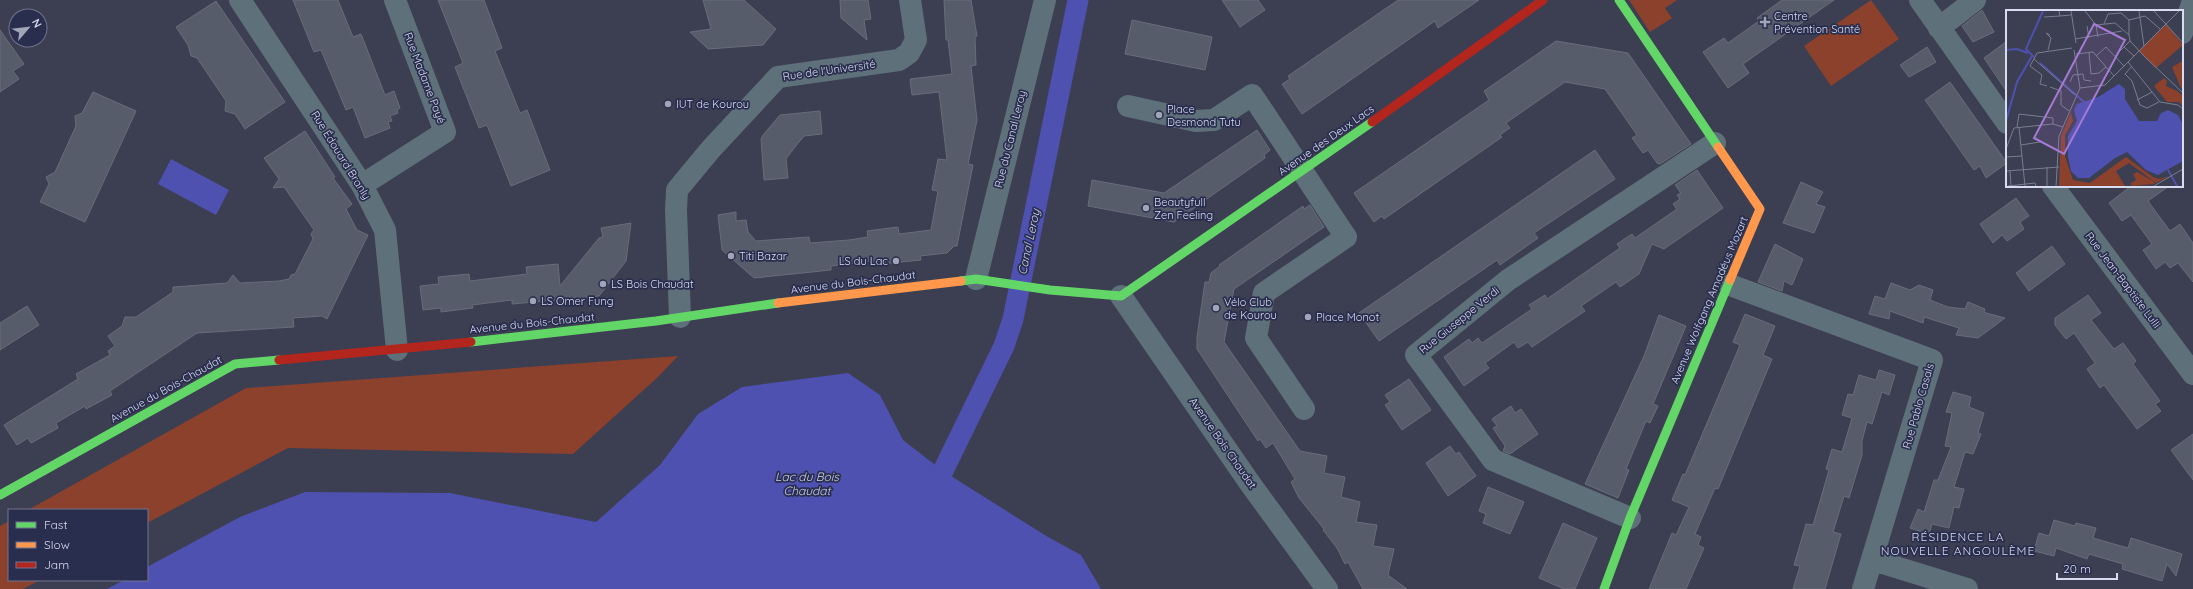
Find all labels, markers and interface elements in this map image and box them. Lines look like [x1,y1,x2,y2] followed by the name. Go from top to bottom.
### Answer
[8,8,48,48] north arrow
[1774,9,1860,36] place label: Centre Prévention Santé
[2006,10,2183,187] inset map
[29,16,45,30] text: N
[1759,16,1771,28] marker: Centre Prévention Santé
[401,30,449,126] street label: Rue Madame Payé
[782,57,876,83] street label: Rue de l'Université
[991,89,1029,189] street label: Rue du Canal Leroy
[676,97,749,111] place label: IUT de Kourou
[663,99,673,109] marker: IUT de Kourou
[1167,102,1241,129] place label: Place Desmond Tutu
[1275,102,1377,178] street label: Avenue des Deux Lacs
[308,108,374,202] street label: Rue Édouard Branly
[1154,110,1164,120] marker: Place Desmond Tutu
[1154,195,1213,222] place label: Beautyfull Zen Feeling
[1141,203,1151,213] marker: Beautyfull Zen Feeling
[1014,206,1043,276] water label: Canal Leroy
[1667,214,1751,386] street label: Avenue Wolfgang Amadéus Mozart
[2082,229,2164,331] street label: Rue Jean-Baptiste Lulli
[739,249,788,263] place label: Titi Bazar
[726,251,736,261] marker: Titi Bazar
[839,254,888,268] place label: LS du Lac
[891,256,901,266] marker: LS du Lac
[790,267,916,297] street label: Avenue du Bois-Chaudat
[611,277,694,291] place label: LS Bois Chaudat
[598,279,608,289] marker: LS Bois Chaudat
[1416,283,1502,357] street label: Rue Giuseppe Verdi
[541,294,614,308] place label: LS Omer Fung
[1224,295,1277,322] place label: Vélo Club de Kourou
[528,296,538,306] marker: LS Omer Fung
[1211,303,1221,313] marker: Vélo Club de Kourou
[469,309,595,337] street label: Avenue du Bois-Chaudat
[1316,310,1379,324] place label: Place Monot
[1303,312,1313,322] marker: Place Monot
[108,352,225,426] street label: Avenue du Bois-Chaudat
[1899,362,1937,450] street label: Rue Pablo Casals
[1186,395,1260,492] street label: Avenue Bois Chaudat
[775,469,840,498] water label: Lac du Bois Chaudat
[8,509,148,581] legend
[44,517,68,532] text: Fast
[1881,529,2035,558] district label: RÉSIDENCE LA NOUVELLE ANGOULÈME
[44,537,70,552] text: Slow
[2057,555,2117,581] scale bar
[44,557,69,572] text: Jam
[2063,561,2091,576] text: 20 m

